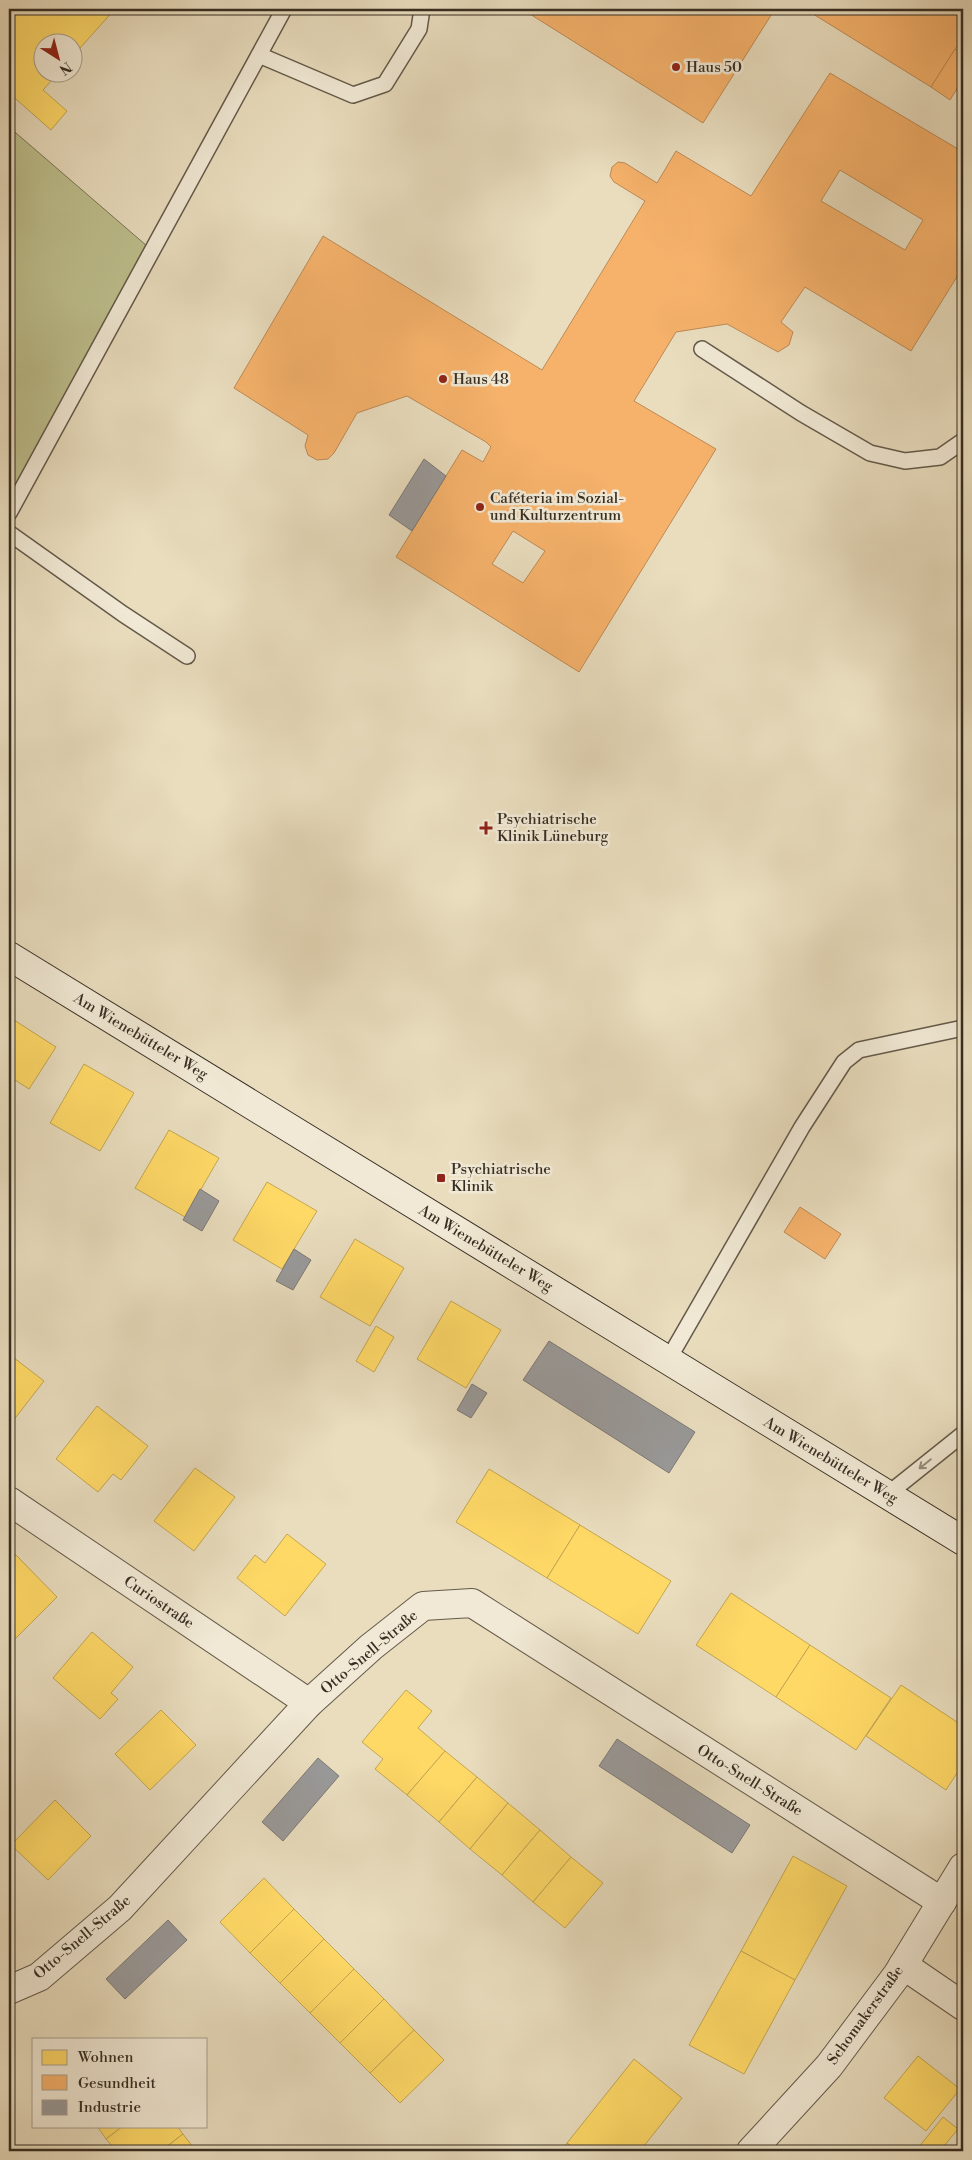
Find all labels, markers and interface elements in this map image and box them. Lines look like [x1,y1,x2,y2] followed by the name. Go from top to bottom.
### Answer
[32,32,82,82] north arrow
[55,57,75,78] text: N
[686,58,742,77] place label: Haus 50
[670,61,682,73] marker: Haus 50
[453,370,509,389] place label: Haus 48
[437,373,449,385] marker: Haus 48
[490,489,624,525] place label: Caféteria im Sozial- und Kulturzentrum
[474,501,486,513] marker: Caféteria im Sozial- und Kulturzentrum
[497,810,609,846] place label: Psychiatrische Klinik Lüneburg
[479,821,493,835] marker: Psychiatrische Klinik Lüneburg
[69,988,212,1084] street label: Am Wienebütteler Weg
[451,1160,551,1196] place label: Psychiatrische Klinik
[435,1172,447,1184] marker: Psychiatrische Klinik
[414,1200,557,1296] street label: Am Wienebütteler Weg
[759,1412,902,1508] street label: Am Wienebütteler Weg
[919,1459,932,1470] one-way arrow
[120,1572,198,1633] street label: Curiostraße
[317,1606,422,1699] street label: Otto-Snell-Straße
[693,1740,806,1821] street label: Otto-Snell-Straße
[30,1891,135,1984] street label: Otto-Snell-Straße
[823,1962,908,2069] street label: Schomakerstraße
[32,2038,208,2128] legend
[77,2048,133,2067] text: Wohnen
[78,2074,156,2093] text: Gesundheit
[78,2098,141,2117] text: Industrie

